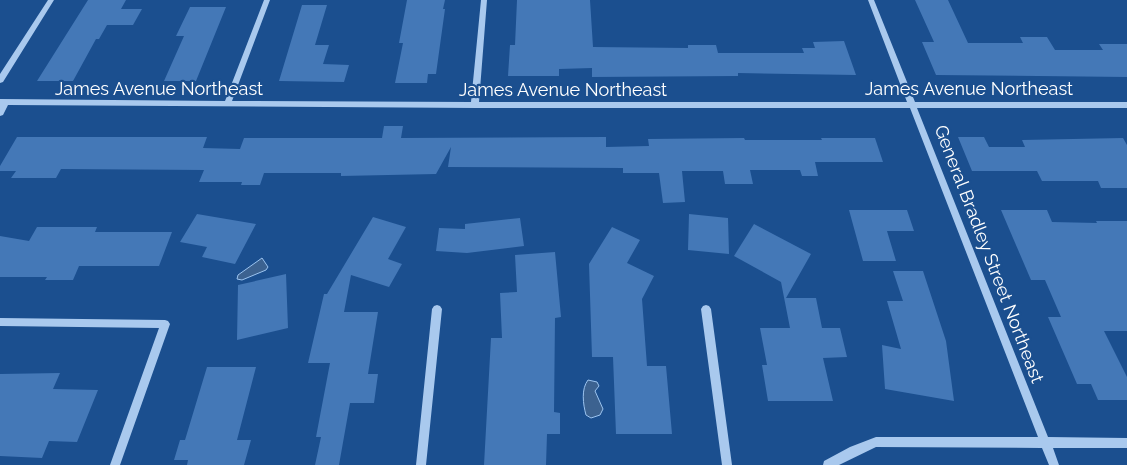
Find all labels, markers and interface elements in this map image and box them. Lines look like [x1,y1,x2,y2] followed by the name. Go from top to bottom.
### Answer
[55,78,263,99] street label: James Avenue Northeast
[865,78,1073,99] street label: James Avenue Northeast
[459,79,667,100] street label: James Avenue Northeast
[930,122,1049,386] street label: General Bradley Street Northeast

